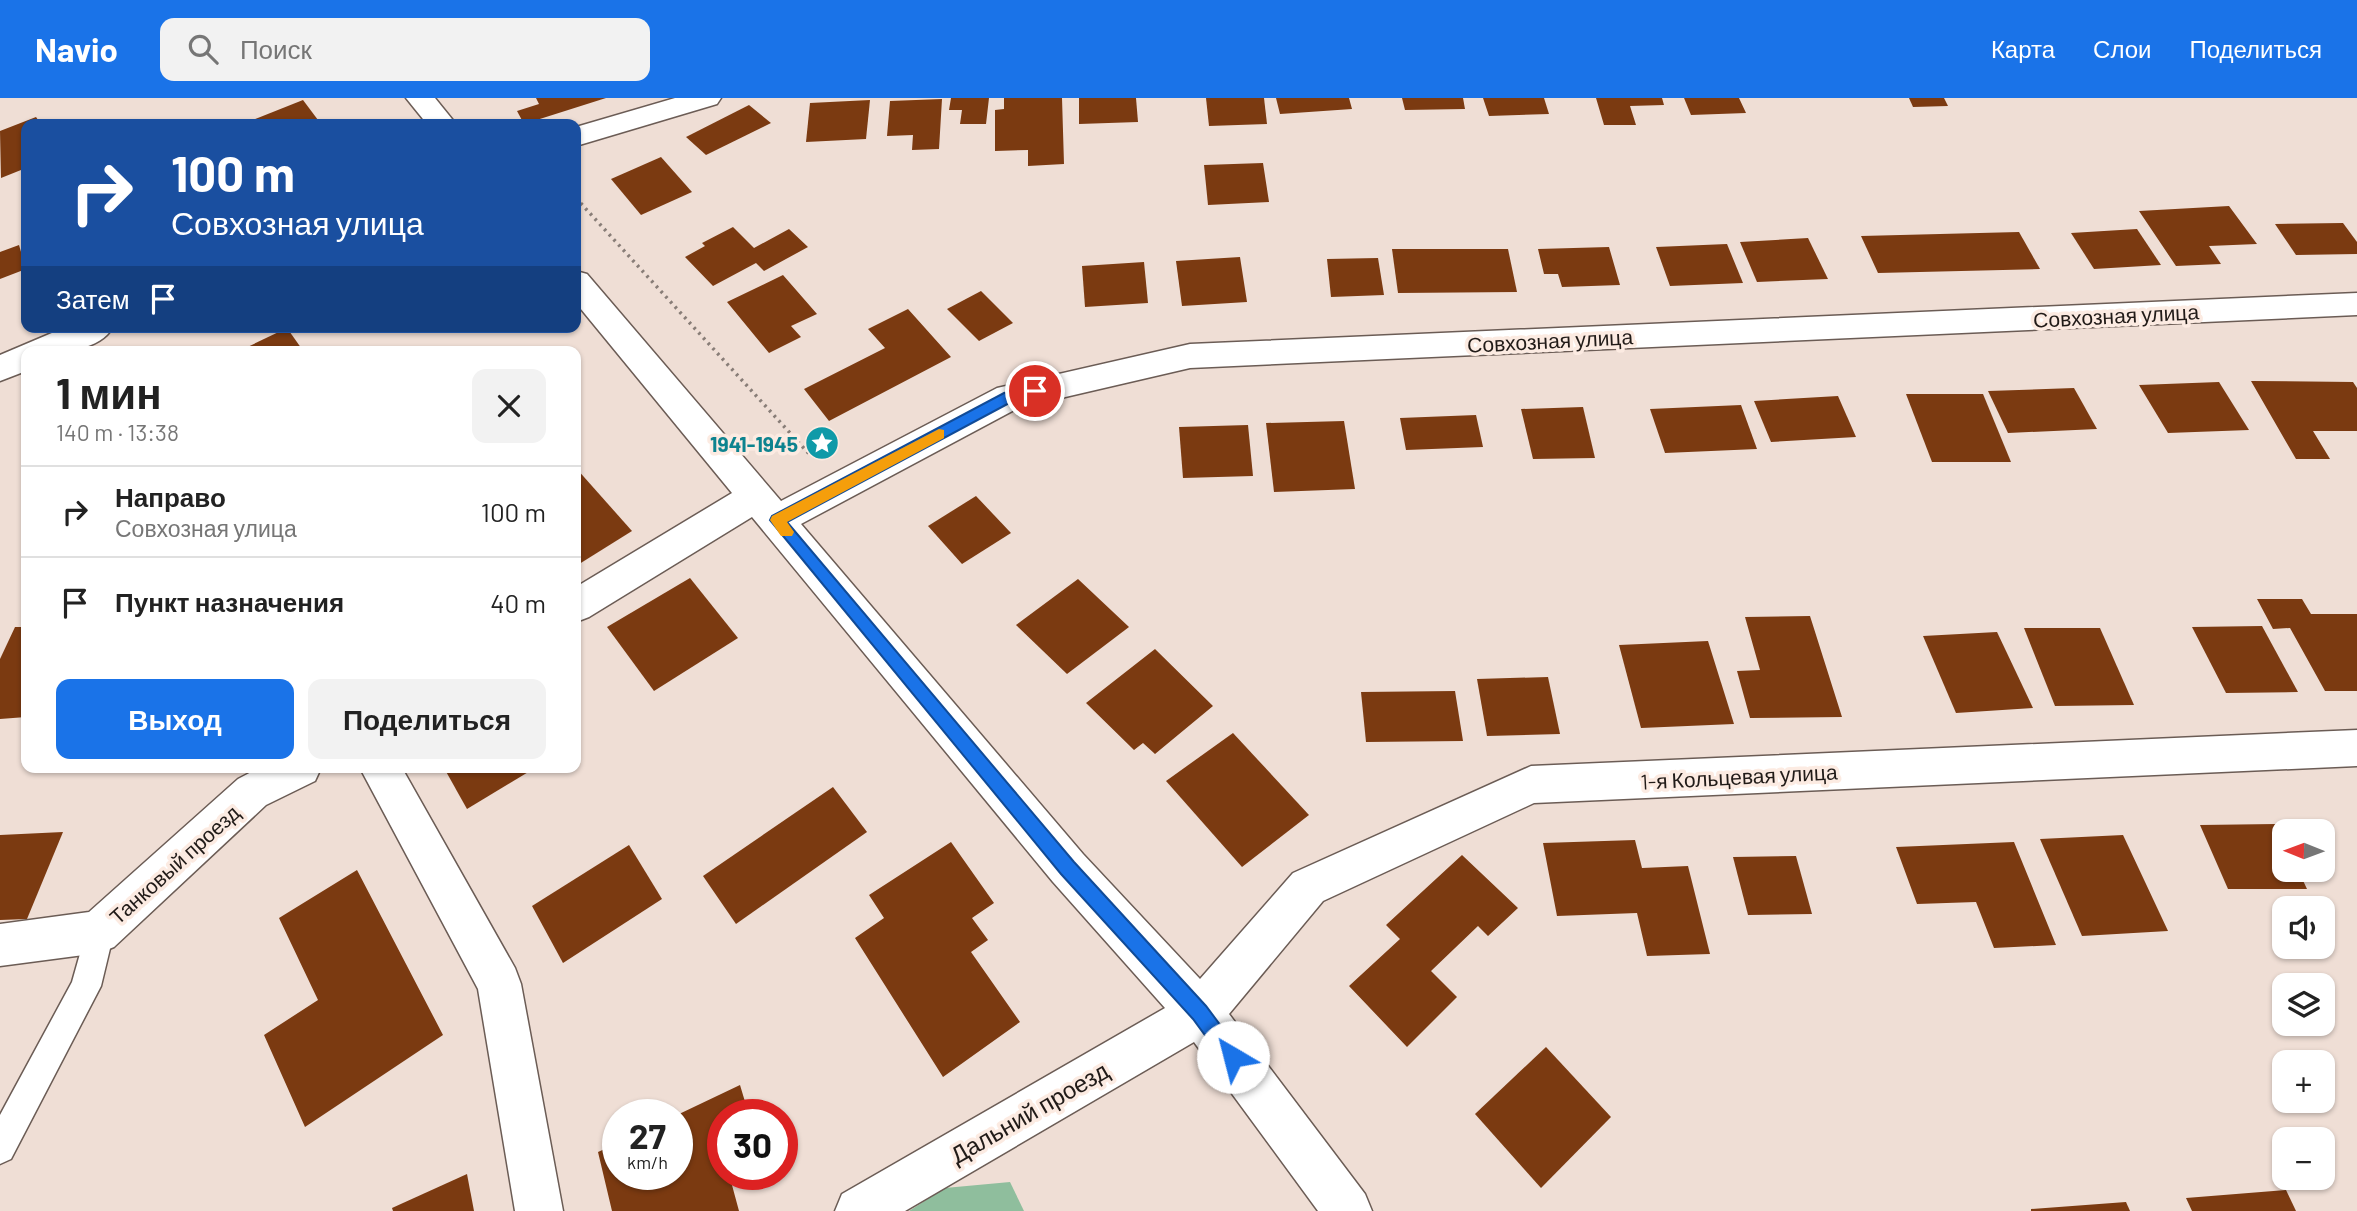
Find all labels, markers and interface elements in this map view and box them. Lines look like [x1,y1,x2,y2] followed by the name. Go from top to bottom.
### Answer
[160,18,650,81] search box
[35,29,118,69] text: Navio
[184,30,222,68] icon: search
[240,33,312,64] text: Поиск
[1991,34,2055,63] text: Карта
[2093,34,2151,63] text: Слои
[2189,34,2322,63] text: Поделиться
[171,143,295,202] text: 100 m
[56,147,147,238] icon: right
[171,203,424,241] text: Совхозная улица
[144,280,182,318] icon: arrive
[56,283,130,314] text: Затем
[2032,298,2200,332] street label: Совхозная улица
[1466,323,1634,357] street label: Совхозная улица
[1005,361,1065,421] pin
[56,367,162,417] text: 1 мин
[472,369,546,443] button: close
[1016,372,1054,410] icon: arrive
[56,418,179,446] text: 140 m · 13:38
[803,424,841,462] place icon: 1941-1945
[710,431,798,456] place label: 1941-1945
[115,481,226,512] text: Направо
[56,493,94,531] icon: right
[481,496,546,527] text: 100 m
[115,514,297,542] text: Совхозная улица
[56,584,94,622] icon: arrive
[115,586,344,617] text: Пункт назначения
[490,587,546,618] text: 40 m
[56,679,294,759] button: Выход
[308,679,546,759] button: Поделиться
[1640,758,1838,794] street label: 1-я Кольцевая улица
[104,799,244,929] street label: Танковый проезд
[2272,819,2334,882] north arrow
[2272,819,2335,1190] map controls
[2272,896,2335,959] button: sound
[2272,973,2335,1036] button: layers
[1196,1020,1270,1094] position arrow
[2272,1050,2335,1113] button: +
[945,1055,1113,1169] street label: Дальний проезд
[707,1099,798,1190] speed limit sign: 30
[629,1114,666,1156] text: 27
[2272,1127,2335,1190] button: −
[627,1151,668,1173] text: km/h

